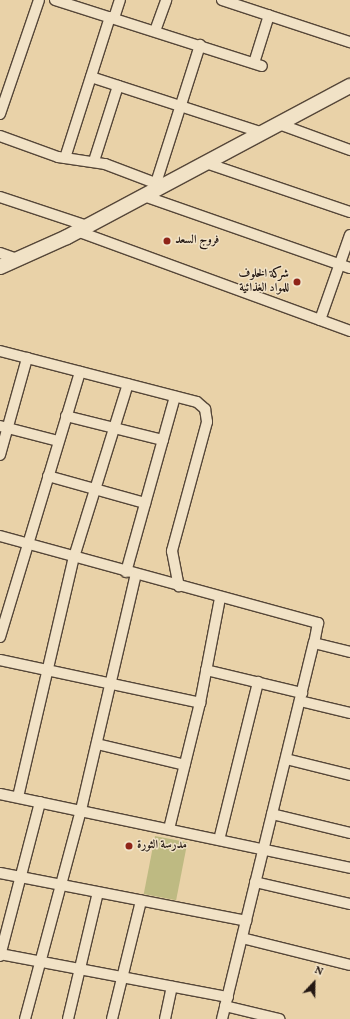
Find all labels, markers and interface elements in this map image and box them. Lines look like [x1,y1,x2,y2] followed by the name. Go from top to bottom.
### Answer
[175,234,219,248] place label: فروج السعد
[162,236,172,246] marker: فروج السعد
[238,268,289,296] place label: شركة الخلوف للمواد الغذائية
[292,277,302,287] marker: شركة الخلوف للمواد الغذائية
[137,839,187,853] place label: مدرسة الثورة
[124,841,134,851] marker: مدرسة الثورة
[294,963,334,1003] north arrow
[312,963,325,980] text: N

